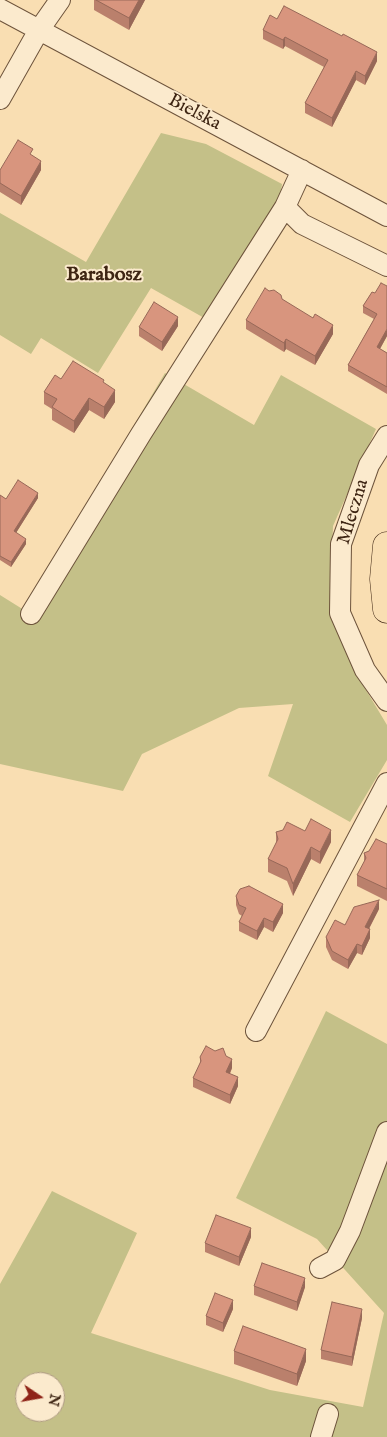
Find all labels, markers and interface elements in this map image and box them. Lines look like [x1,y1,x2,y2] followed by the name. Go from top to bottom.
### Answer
[164,90,224,136] street label: Bielska
[66,264,142,288] district label: Barabosz
[333,477,375,547] street label: Mleczna
[15,1372,65,1422] north arrow
[44,1392,64,1408] text: N

